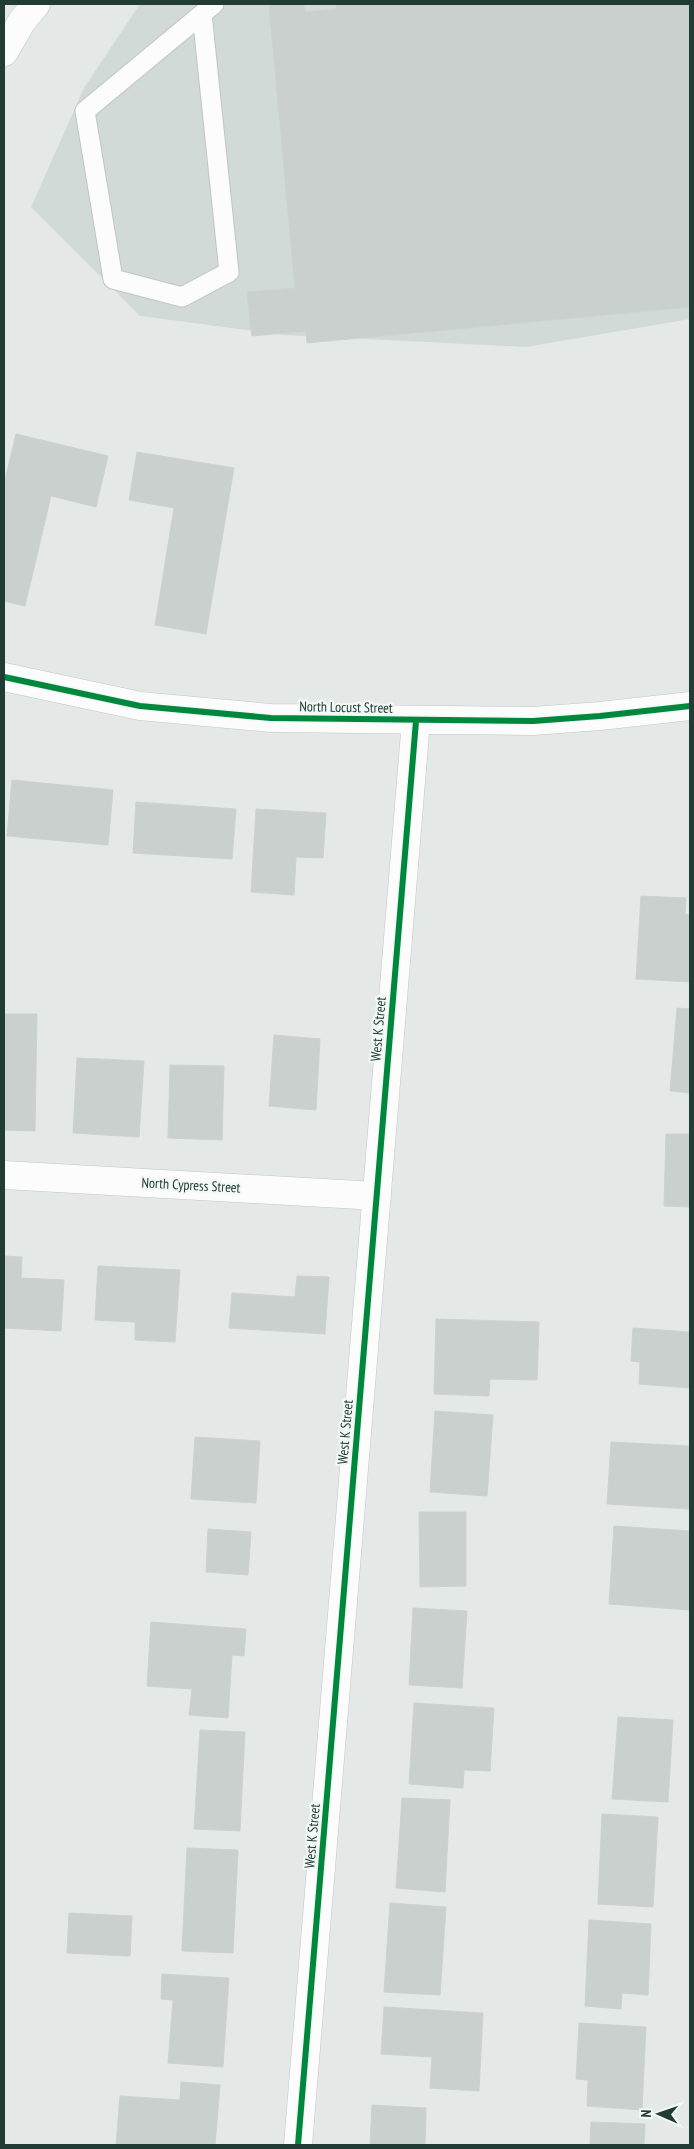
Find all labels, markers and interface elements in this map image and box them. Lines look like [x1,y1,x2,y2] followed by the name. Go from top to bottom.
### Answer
[299,697,393,717] street label: North Locust Street
[366,996,390,1062] street label: West K Street
[141,1173,241,1197] street label: North Cypress Street
[333,1399,357,1465] street label: West K Street
[300,1803,324,1869] street label: West K Street
[634,2089,684,2139] north arrow
[637,2109,655,2118] text: N

